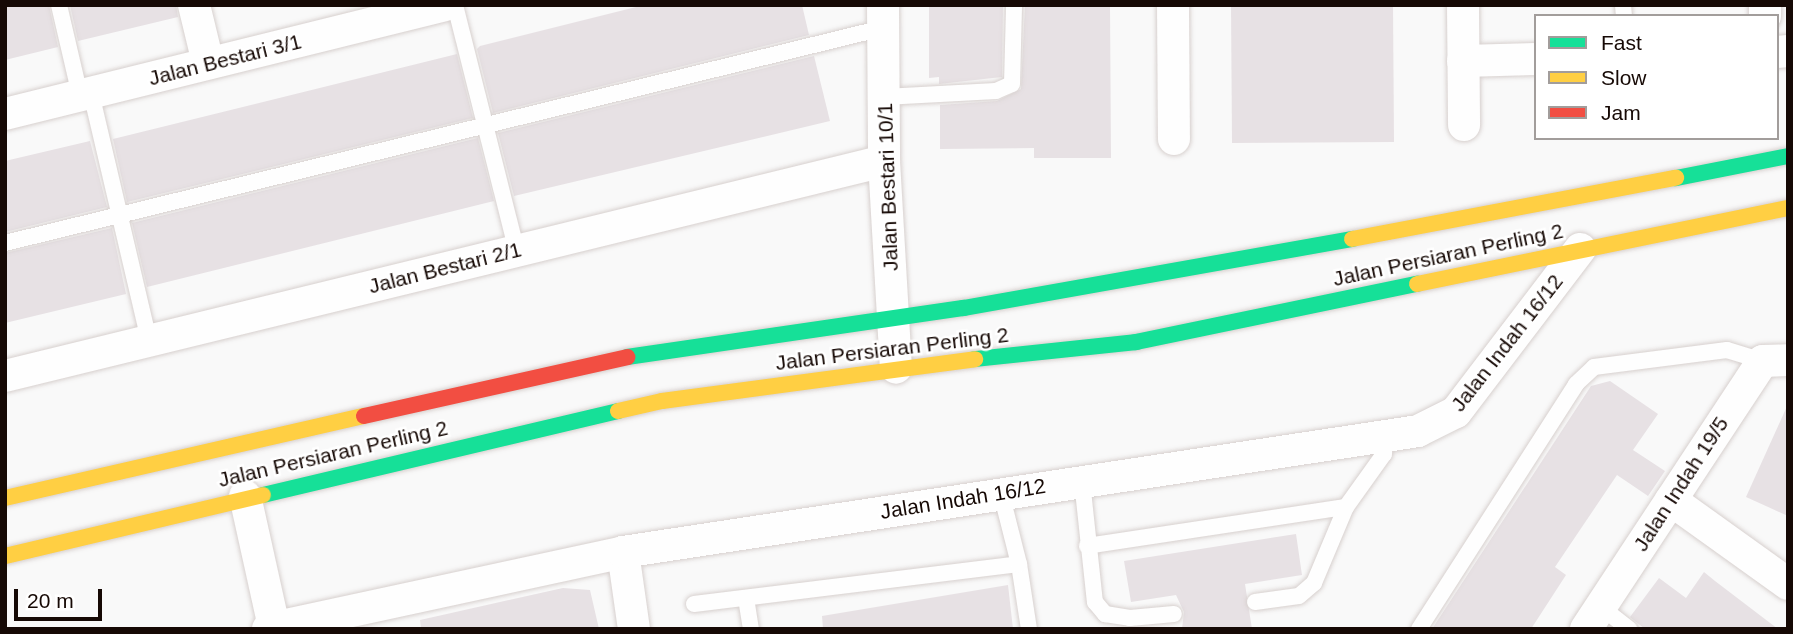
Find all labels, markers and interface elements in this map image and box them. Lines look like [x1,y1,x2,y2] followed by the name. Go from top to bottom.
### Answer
[1534,14,1779,140] legend
[146,29,304,91] street label: Jalan Bestari 3/1
[1601,31,1642,54] text: Fast
[1601,66,1647,89] text: Slow
[1601,101,1641,124] text: Jam
[872,103,904,271] street label: Jalan Bestari 10/1
[1331,218,1565,292] street label: Jalan Persiaran Perling 2
[366,237,524,299] street label: Jalan Bestari 2/1
[1446,269,1568,417] street label: Jalan Indah 16/12
[774,322,1010,376] street label: Jalan Persiaran Perling 2
[1628,412,1734,556] street label: Jalan Indah 19/5
[216,415,450,493] street label: Jalan Persiaran Perling 2
[879,473,1047,525] street label: Jalan Indah 16/12
[18,574,105,618] scale bar
[27,589,74,612] text: 20 m

